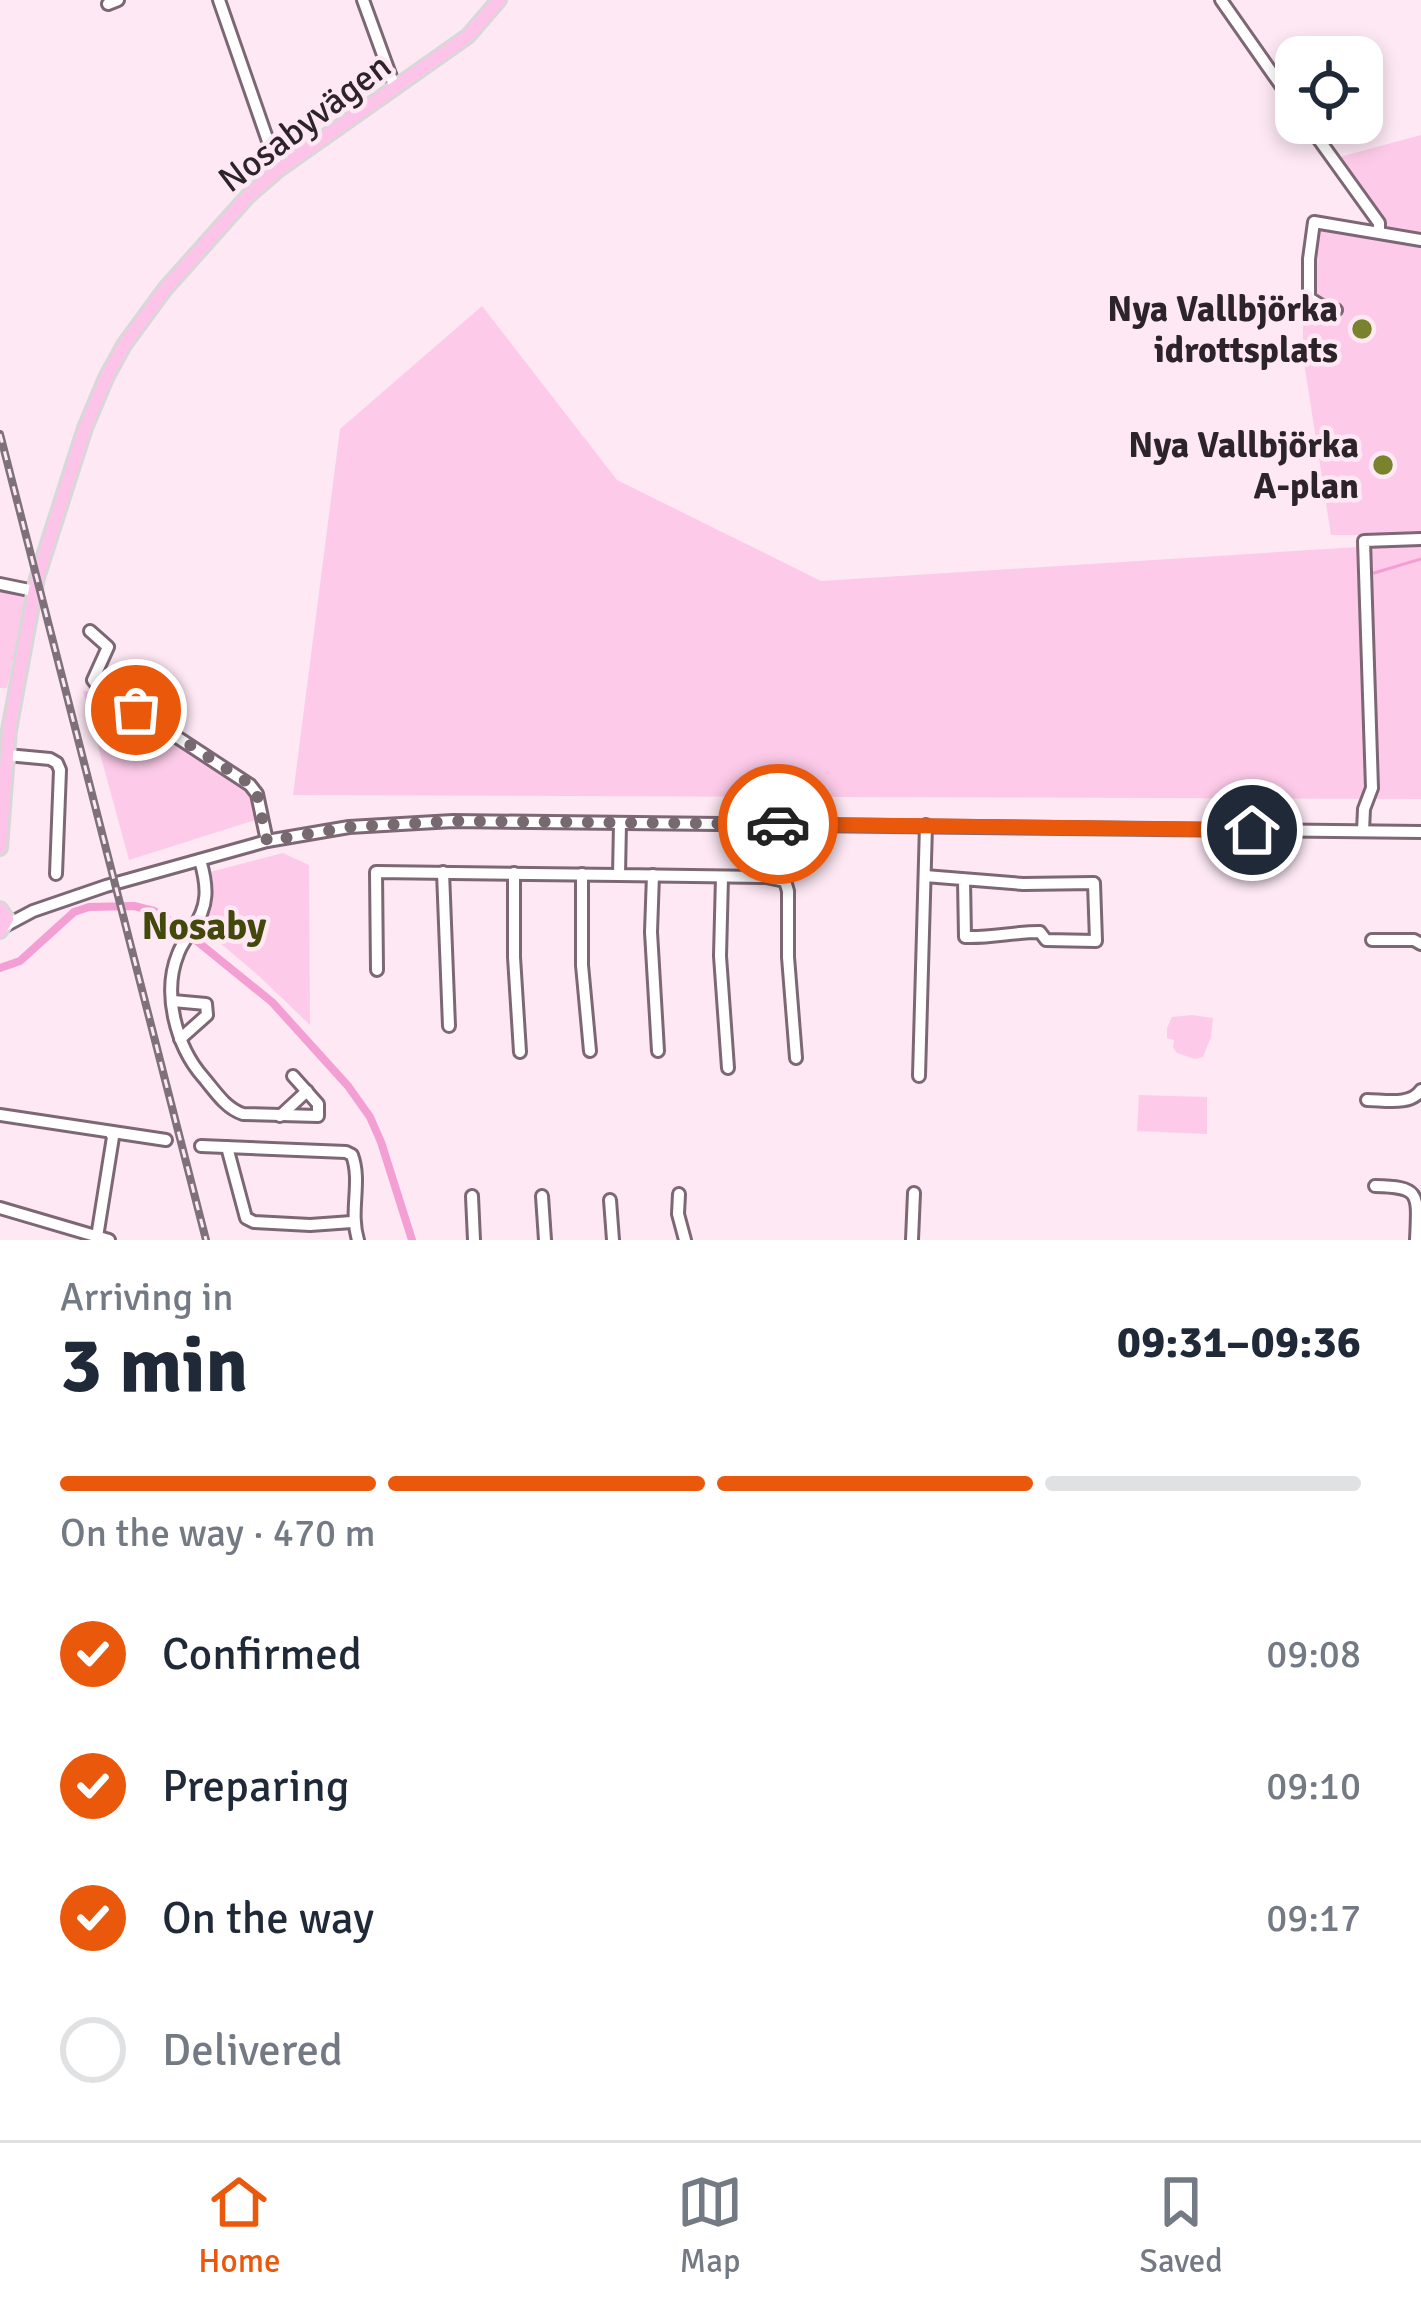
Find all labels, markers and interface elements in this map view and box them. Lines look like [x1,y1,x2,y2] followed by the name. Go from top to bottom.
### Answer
[1275,36,1383,144] map controls
[1275,36,1383,144] button: locate
[210,44,400,203] street label: Nosabyvägen
[1107,287,1338,373] place label: Nya Vallbjörka idrottsplats
[1349,316,1375,342] marker: Nya Vallbjörka idrottsplats
[1128,423,1359,509] place label: Nya Vallbjörka A-plan
[1370,452,1396,478] marker: Nya Vallbjörka A-plan
[85,659,187,761] pin
[103,677,169,743] icon: bag
[718,764,838,884] courier
[1201,779,1303,881] pin
[745,791,811,857] icon: car
[1219,797,1285,863] icon: home
[141,902,267,950] district label: Nosaby
[60,1273,234,1321] text: Arriving in
[1117,1315,1361,1370] text: 09:31–09:36
[60,1318,248,1414] text: 3 min
[60,1509,376,1557] text: On the way · 470 m
[60,1621,126,1687] icon: check
[162,1627,362,1682] text: Confirmed
[1266,1630,1361,1678] text: 09:08
[60,1753,126,1819] icon: check
[162,1759,350,1814] text: Preparing
[1266,1762,1361,1810] text: 09:10
[60,1885,126,1951] icon: check
[162,1891,374,1946] text: On the way
[1266,1894,1361,1942] text: 09:17
[162,2023,343,2078] text: Delivered
[198,2169,281,2282] tab: Home
[677,2169,743,2282] tab: Map
[1140,2169,1223,2282] tab: Saved

